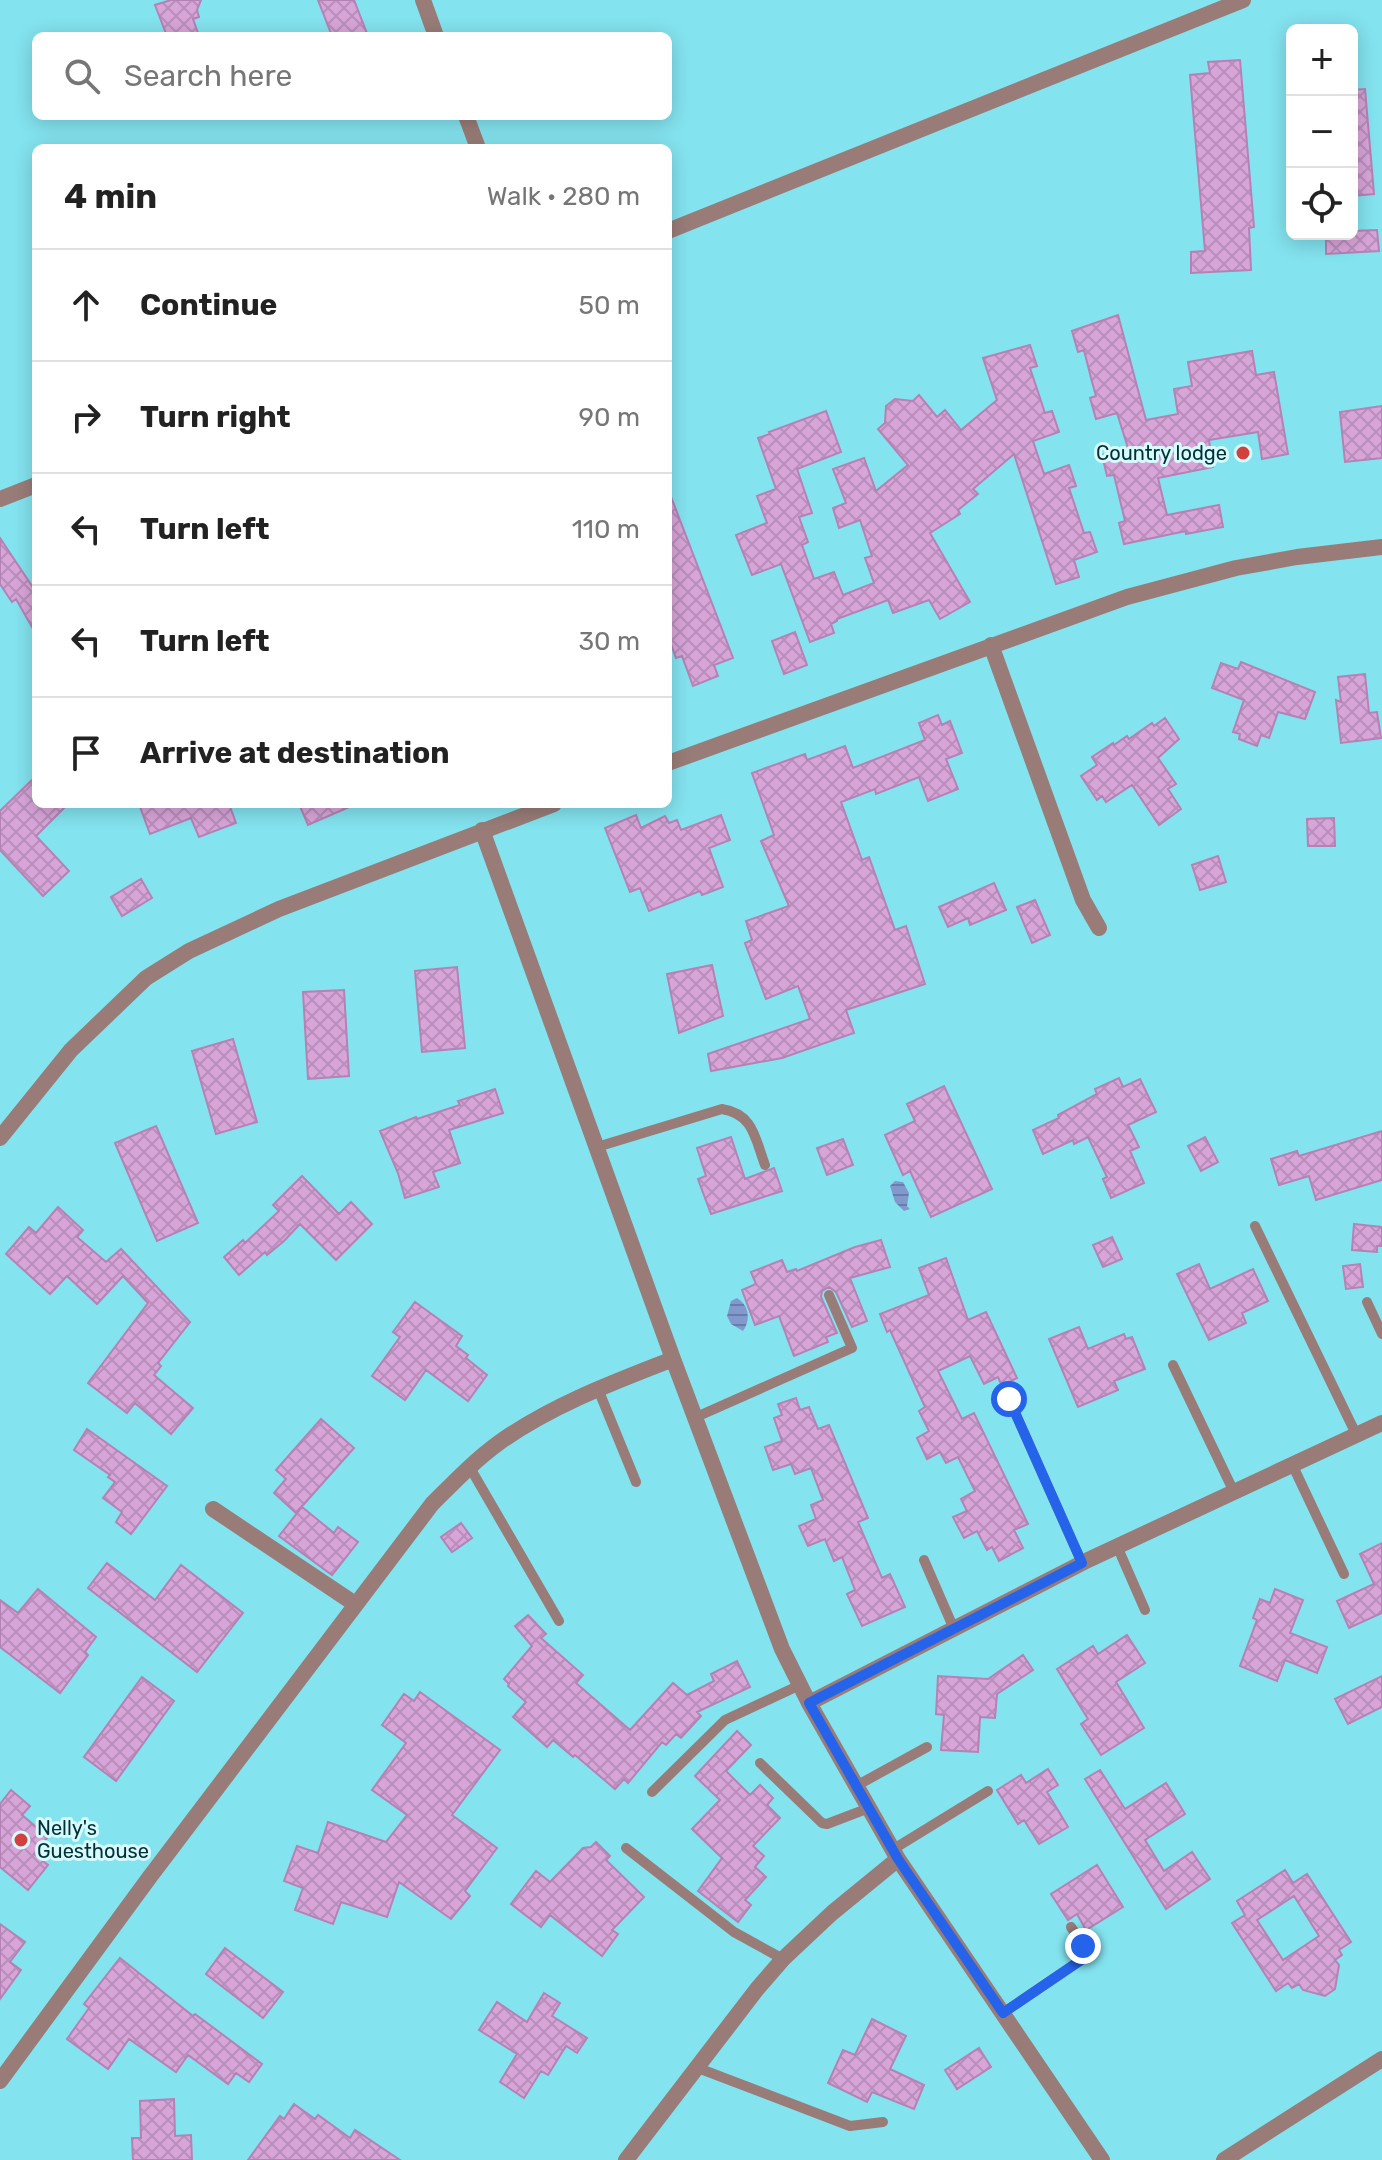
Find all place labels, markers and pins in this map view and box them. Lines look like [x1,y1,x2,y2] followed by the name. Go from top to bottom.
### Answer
[1096,441,1227,465] place label: Country lodge
[1234,444,1252,462] marker: Country lodge
[37,1816,149,1863] place label: Nelly's Guesthouse
[12,1831,30,1849] marker: Nelly's Guesthouse

